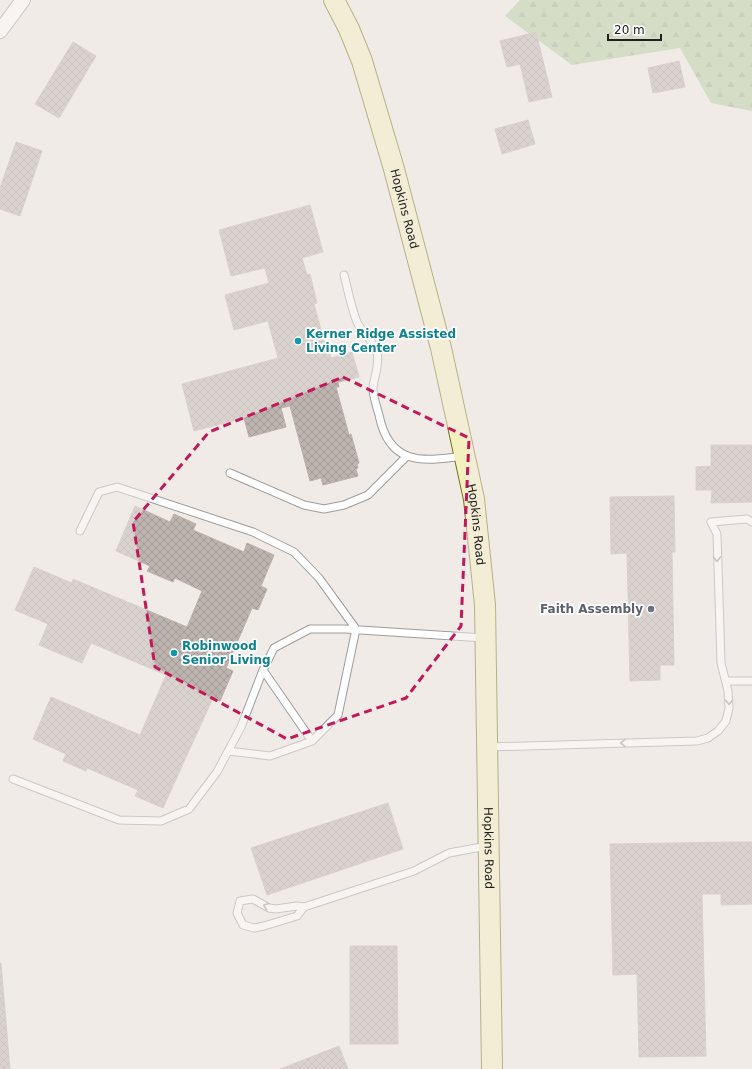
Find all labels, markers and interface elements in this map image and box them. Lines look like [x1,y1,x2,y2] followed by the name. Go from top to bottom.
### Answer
[608,16,661,42] scale bar
[614,23,645,37] text: 20 m
[387,167,422,250] street label: Hopkins Road
[306,327,456,355] place label: Kerner Ridge Assisted Living Center
[293,336,303,346] marker: Kerner Ridge Assisted Living Center
[464,482,488,566] street label: Hopkins Road
[713,556,722,562] one-way arrow
[540,602,643,616] place label: Faith Assembly
[646,604,656,614] marker: Faith Assembly
[182,639,271,667] place label: Robinwood Senior Living
[169,648,179,658] marker: Robinwood Senior Living
[724,699,733,705] one-way arrow
[620,739,626,747] one-way arrow
[481,807,496,889] street label: Hopkins Road
[263,902,270,910] one-way arrow

